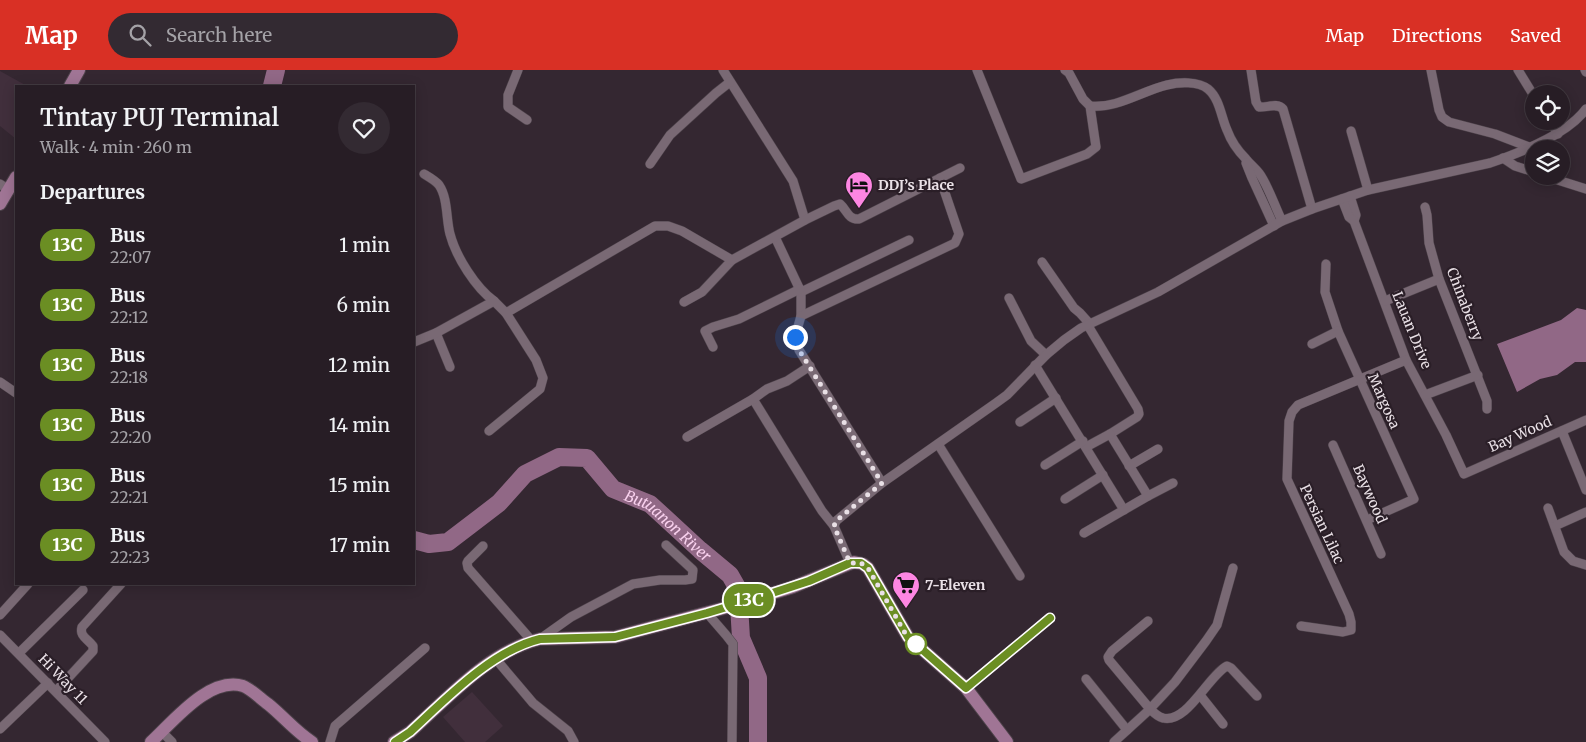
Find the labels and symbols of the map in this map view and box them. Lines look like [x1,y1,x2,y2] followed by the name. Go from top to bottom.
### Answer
[844,170,874,209] hotel icon: DDJ’s Place
[878,176,955,194] place label: DDJ’s Place
[1443,265,1487,344] street label: Chinaberry
[1388,289,1436,371] street label: Lauan Drive
[783,325,808,350] your location
[1364,371,1404,432] street label: Margosa
[1486,412,1555,456] street label: Bay Wood
[1349,462,1391,527] street label: Baywood
[1296,481,1348,567] street label: Persian Lilac
[622,485,716,566] water label: Butuanon River
[891,570,921,609] supermarket icon: 7-Eleven
[925,576,986,594] place label: 7-Eleven
[720,584,778,616] line badge: 13C
[905,633,927,655] unlabelled marker
[35,650,91,708] street label: Hi Way 11

